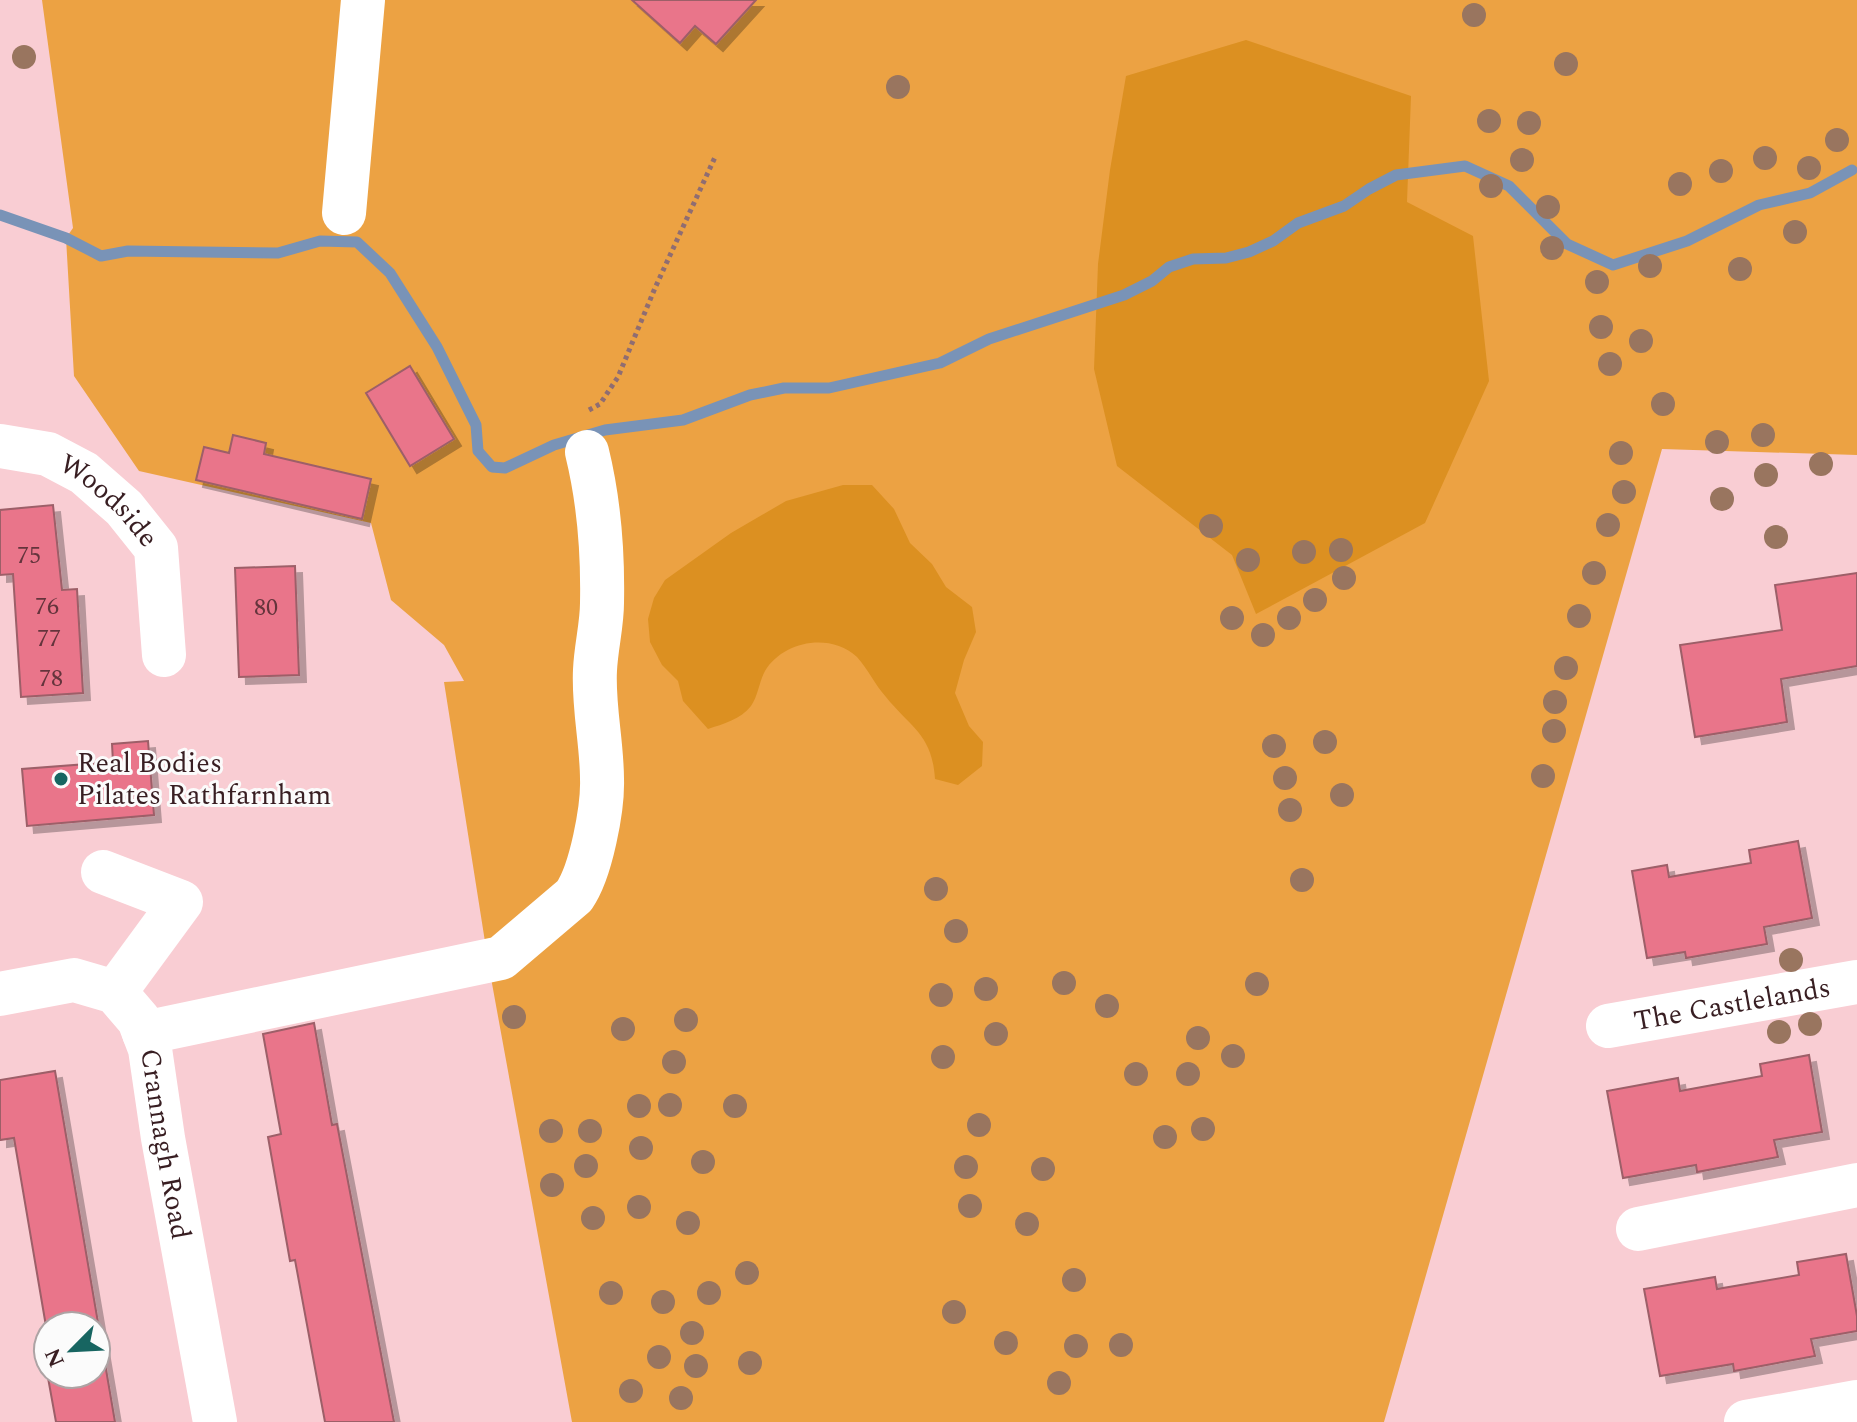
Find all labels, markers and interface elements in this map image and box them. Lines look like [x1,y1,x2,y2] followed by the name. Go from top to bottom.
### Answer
[52,442,169,557] street label: Woodside
[17,538,41,574] house number: 75
[35,589,59,625] house number: 76
[254,590,278,626] house number: 80
[37,621,61,657] house number: 77
[39,661,63,697] house number: 78
[77,742,331,817] place label: Real Bodies Pilates Rathfarnham
[52,770,70,788] marker: Real Bodies Pilates Rathfarnham
[1630,966,1834,1043] street label: The Castlelands
[129,1046,203,1243] street label: Crannagh Road
[32,1310,112,1390] north arrow
[36,1343,74,1372] text: N

